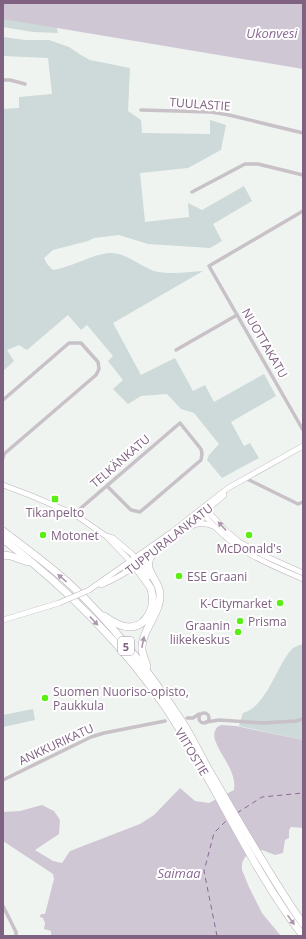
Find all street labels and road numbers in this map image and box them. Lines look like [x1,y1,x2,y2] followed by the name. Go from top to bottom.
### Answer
[169,93,231,115] street label: TUULASTIE
[238,305,292,381] street label: NUOTTAKATU
[87,430,153,492] street label: TELKÄNKATU
[122,499,216,579] street label: TUPPURALANKATU
[118,637,134,655] road number: 5
[16,719,96,769] street label: ANKKURIKATU
[171,725,213,779] street label: VIITOSTIE

